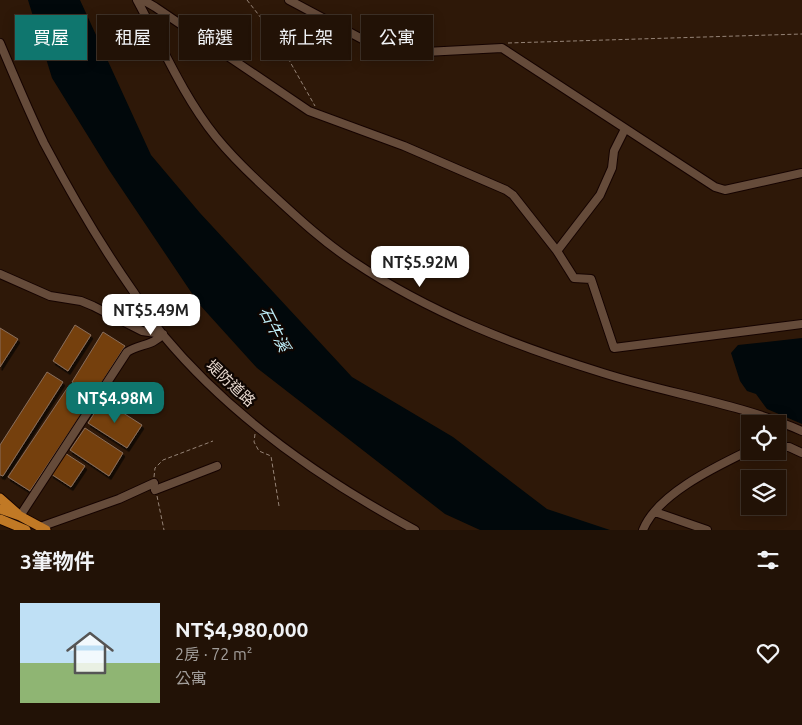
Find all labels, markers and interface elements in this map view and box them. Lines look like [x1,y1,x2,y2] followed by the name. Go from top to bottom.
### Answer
[15,15,87,60] chip: 買屋
[97,15,169,60] chip: 租屋
[179,15,251,60] chip: 篩選
[261,15,351,60] chip: 新上架
[361,15,433,60] chip: 公寓
[368,246,472,288] pin: NT$5.92M
[382,253,458,271] text: NT$5.92M
[99,294,203,336] pin: NT$5.49M
[113,301,189,319] text: NT$5.49M
[256,304,295,356] water label: 石牛溪
[203,356,259,410] street label: 堤防道路
[63,382,167,424] pin: NT$4.98M
[77,389,153,407] text: NT$4.98M
[741,415,786,515] map controls
[741,415,786,460] button: locate
[741,470,786,515] button: layers
[754,546,782,574] icon: filters
[20,549,95,573] text: 3筆物件
[175,617,308,641] text: NT$4,980,000
[60,623,120,683] icon: home
[754,639,782,667] icon: heart
[175,645,253,663] text: 2房 · 72 m²
[175,669,207,687] text: 公寓

